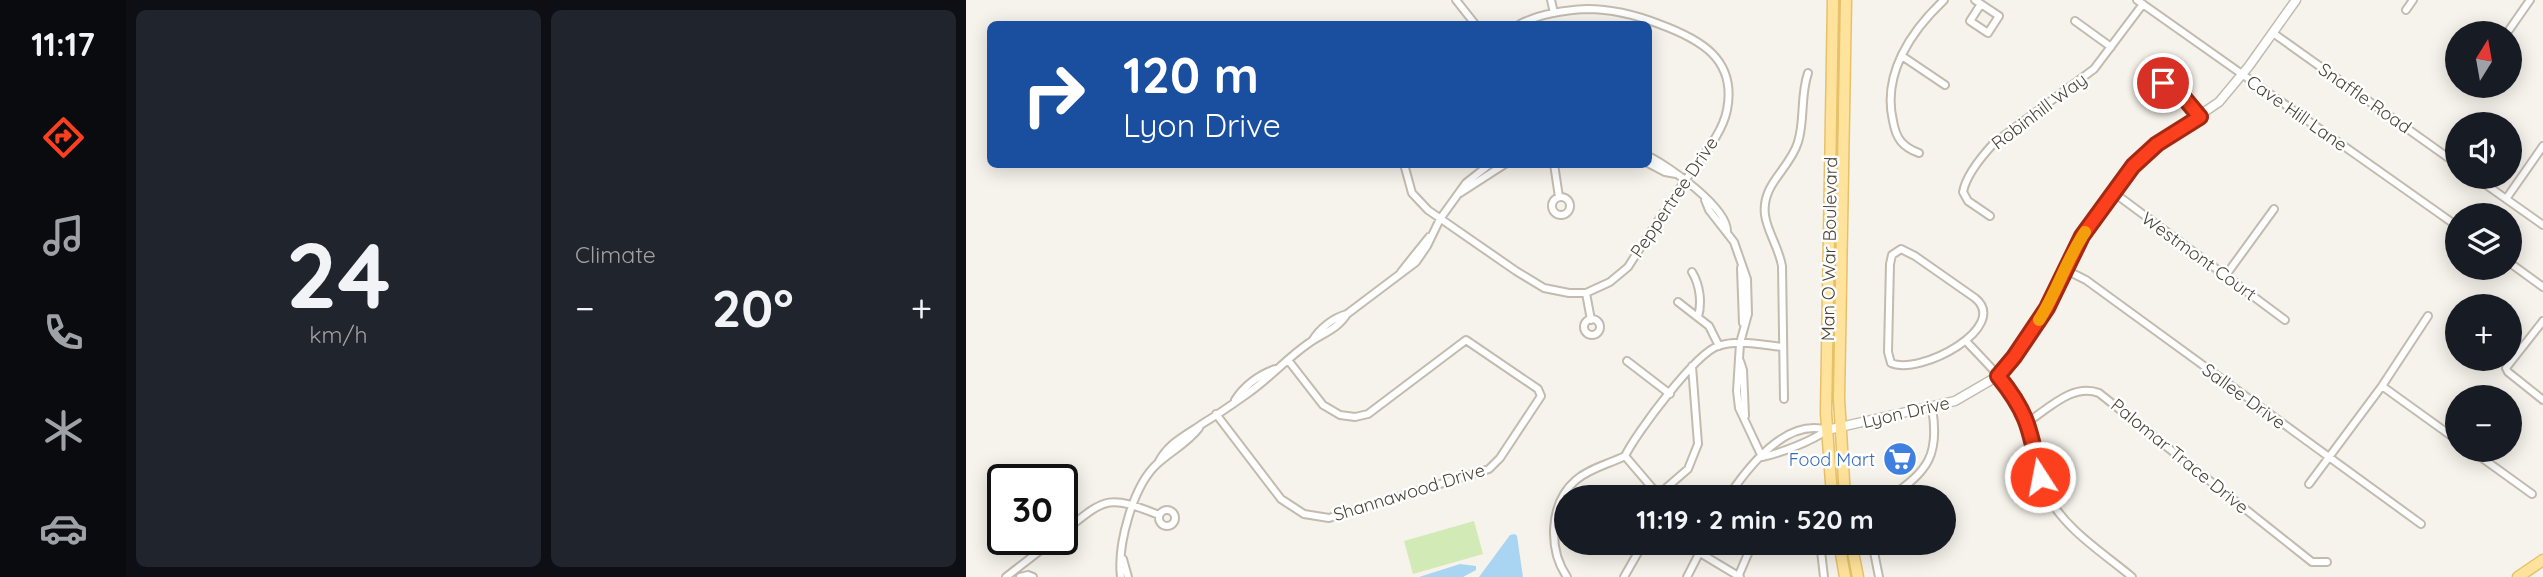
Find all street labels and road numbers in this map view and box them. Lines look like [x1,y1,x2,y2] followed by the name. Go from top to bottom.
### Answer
[2314,58,2416,138] street label: Snaffle Road
[1987,68,2091,154] street label: Robinhill Way
[2242,70,2352,156] street label: Cave Hill Lane
[1625,132,1723,262] street label: Peppertree Drive
[1816,157,1842,341] street label: Man O War Boulevard
[2137,207,2261,305] street label: Westmont Court
[2198,358,2290,434] street label: Sallee Drive
[1860,391,1952,433] street label: Lyon Drive
[2106,393,2254,519] street label: Palomar Trace Drive
[1330,458,1488,526] street label: Shannawood Drive

